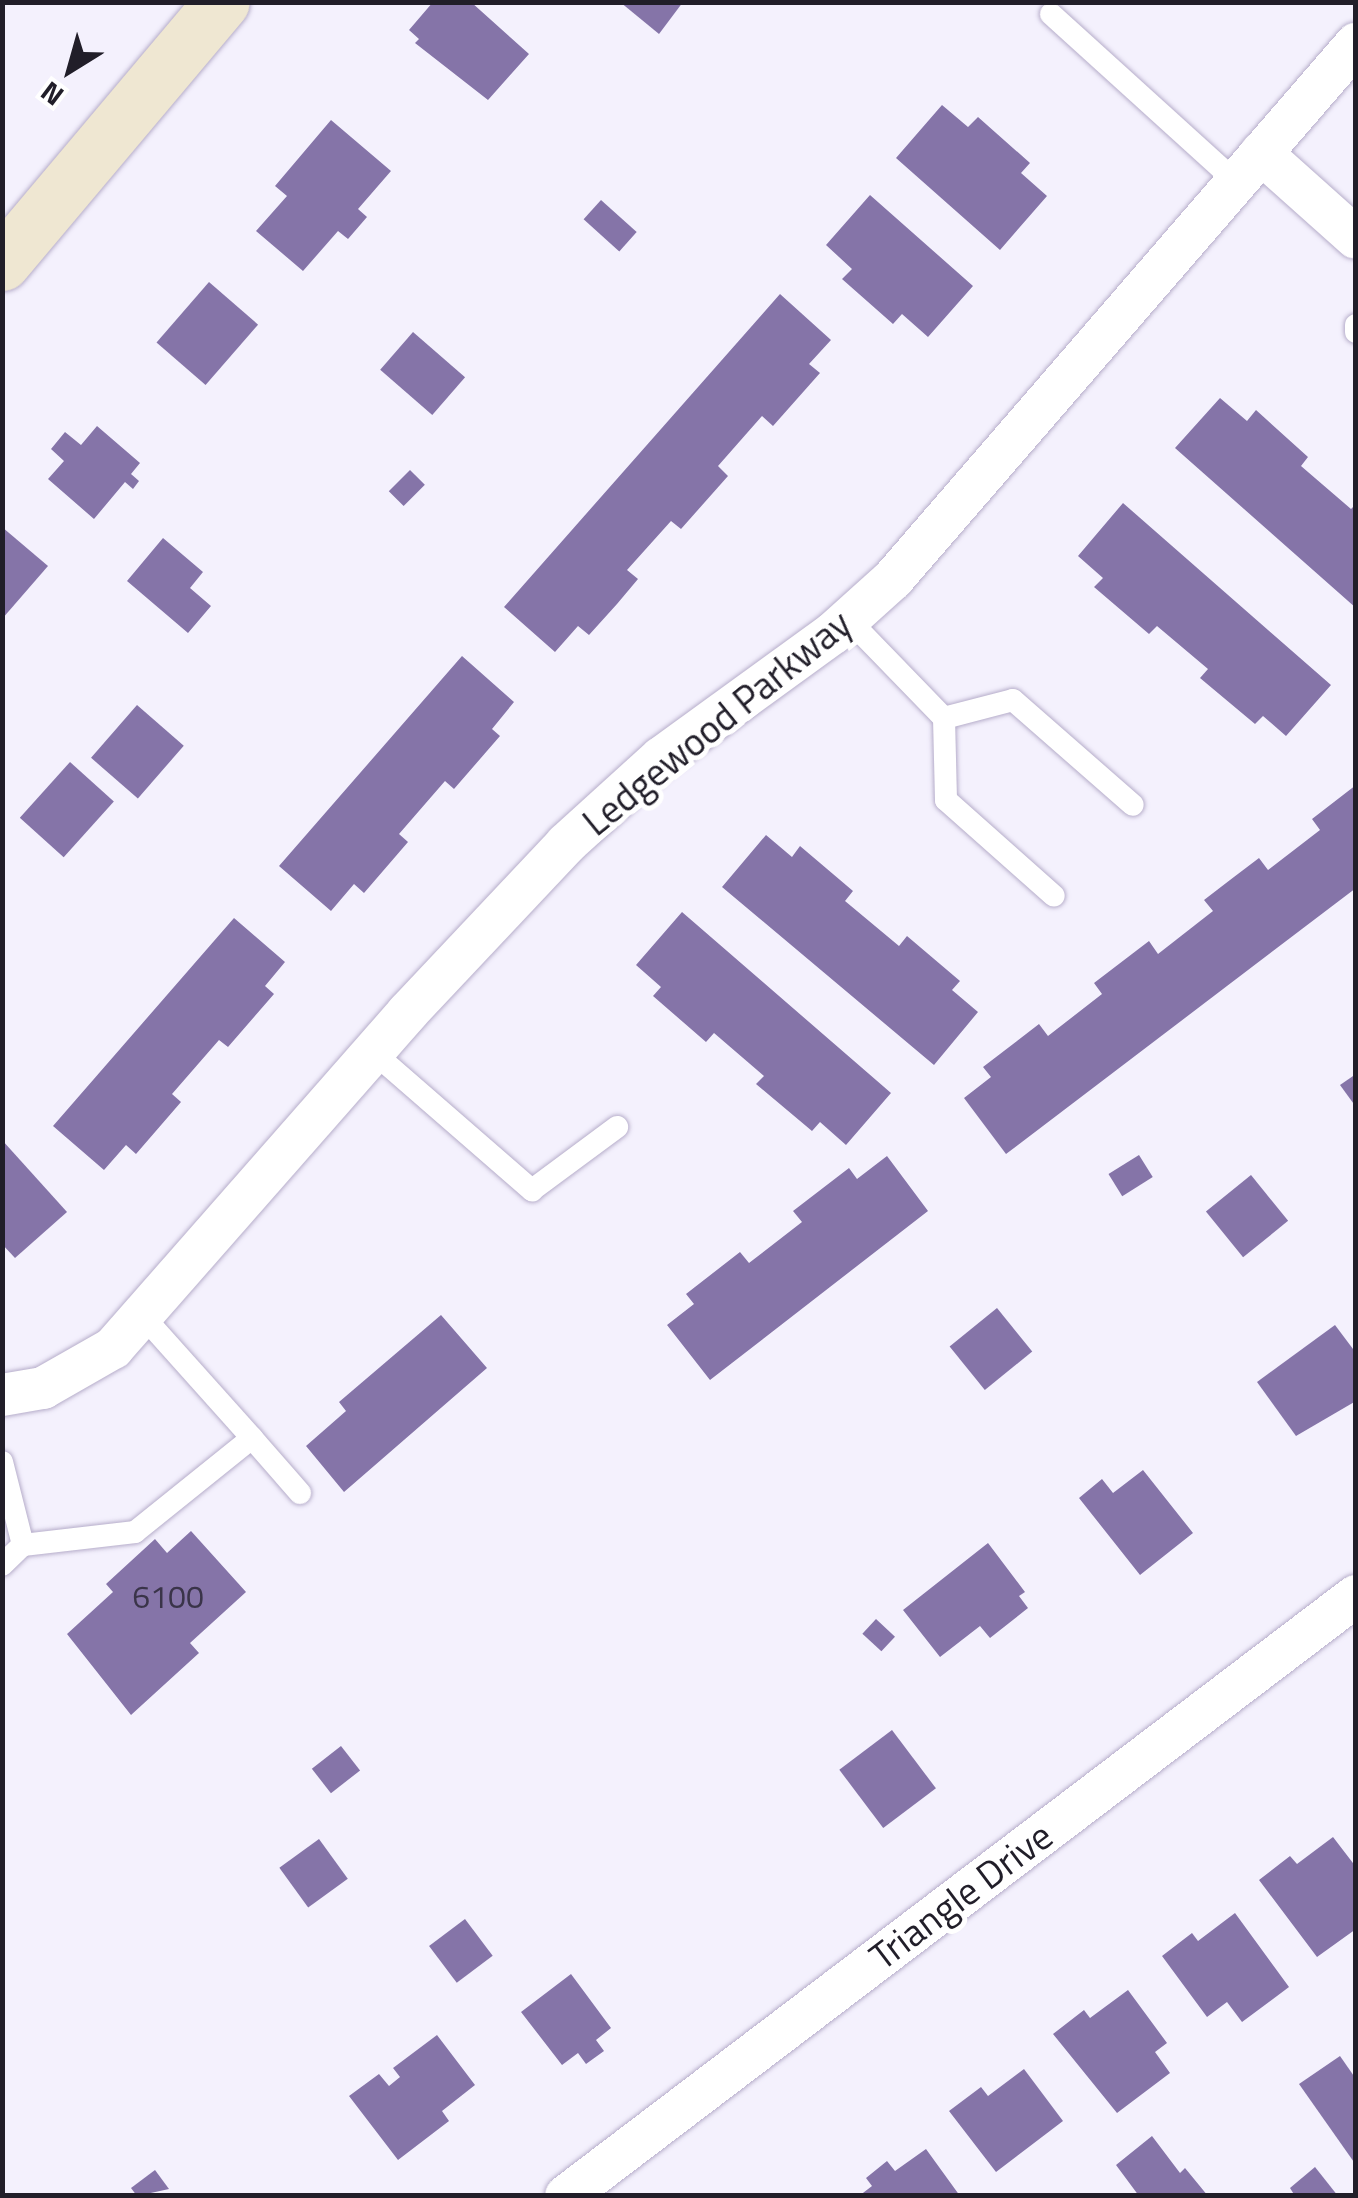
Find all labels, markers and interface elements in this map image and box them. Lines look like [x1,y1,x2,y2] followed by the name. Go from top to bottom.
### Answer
[20,20,120,120] north arrow
[31,71,72,117] text: N
[574,601,860,845] street label: Ledgewood Parkway
[132,1577,204,1615] house number: 6100
[861,1813,1061,1979] street label: Triangle Drive

